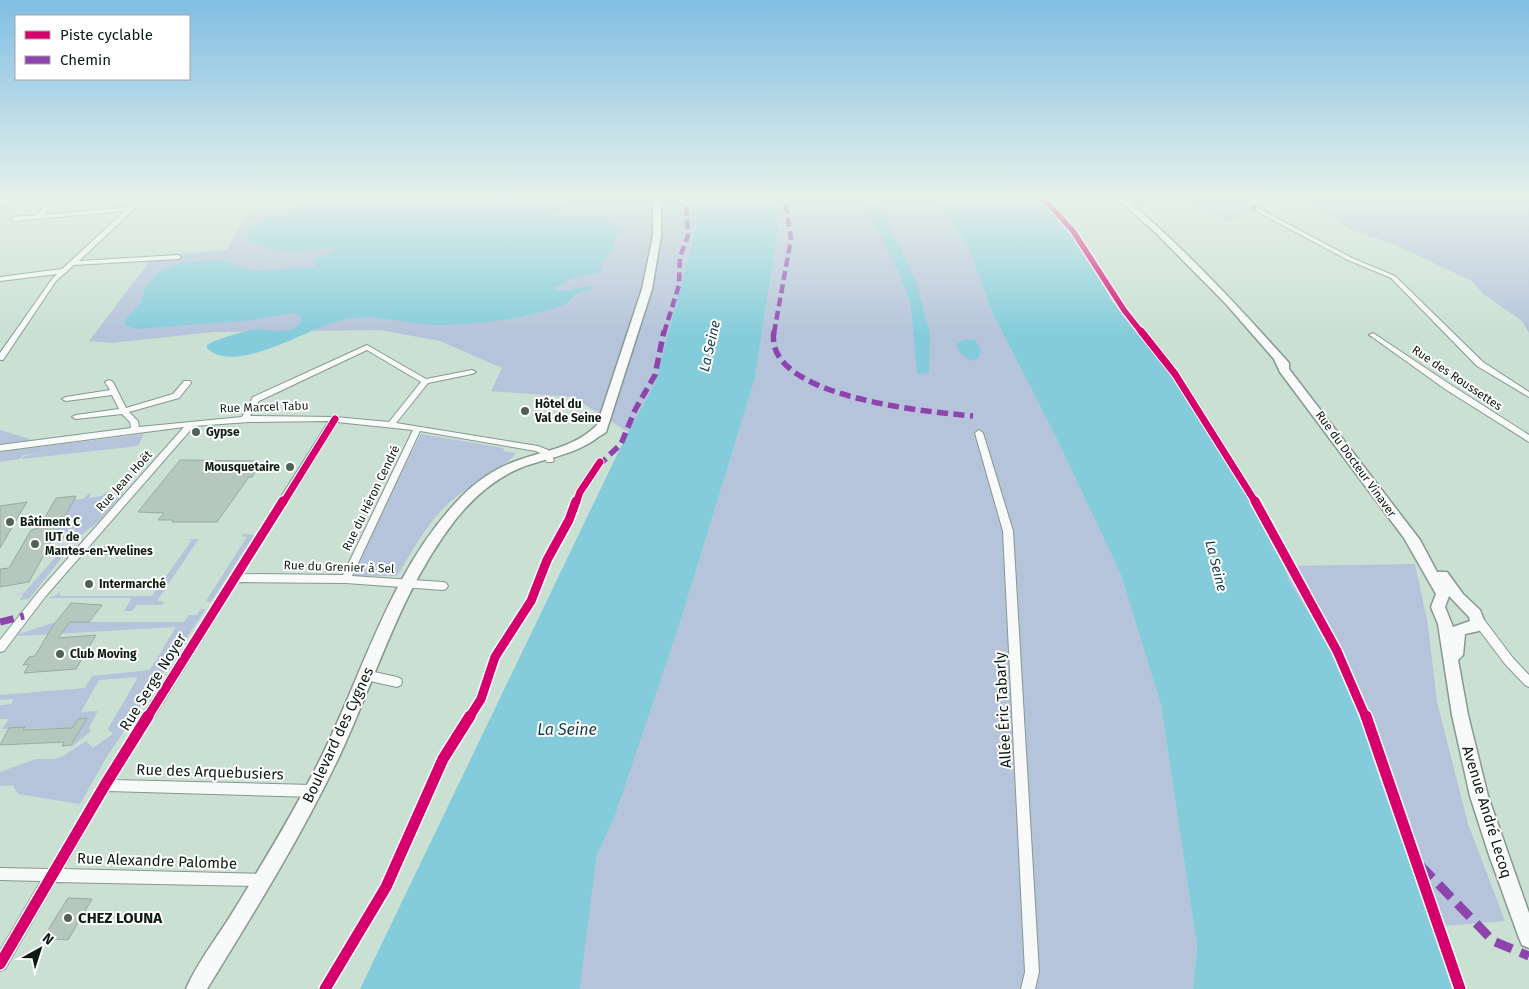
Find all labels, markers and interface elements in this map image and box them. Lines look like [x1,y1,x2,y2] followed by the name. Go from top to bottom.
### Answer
[15,15,190,80] legend
[60,26,153,44] text: Piste cyclable
[60,51,111,69] text: Chemin
[696,319,724,373] water label: La Seine
[1409,343,1505,414] street label: Rue des Roussettes
[534,397,602,425] place label: Hôtel du Val de Seine
[219,398,309,416] street label: Rue Marcel Tabu
[519,405,531,417] marker: Hôtel du Val de Seine
[1313,408,1399,520] street label: Rue du Docteur Vinaver
[206,425,240,439] place label: Gypse
[190,426,202,438] marker: Gypse
[339,443,403,553] street label: Rue du Héron Cendré
[93,447,155,514] street label: Rue Jean Hoët
[205,460,280,474] place label: Mousquetaire
[284,461,296,473] marker: Mousquetaire
[20,515,80,529] place label: Bâtiment C
[4,516,16,528] marker: Bâtiment C
[45,530,153,558] place label: IUT de Mantes-en-Yvelines
[29,538,41,550] marker: IUT de Mantes-en-Yvelines
[1201,539,1231,593] water label: La Seine
[283,558,395,576] street label: Rue du Grenier à Sel
[99,577,166,591] place label: Intermarché
[83,578,95,590] marker: Intermarché
[116,630,190,734] street label: Rue Serge Noyer
[70,647,137,661] place label: Club Moving
[54,648,66,660] marker: Club Moving
[991,651,1015,768] street label: Allée Éric Tabarly
[299,664,377,806] street label: Boulevard des Cygnes
[537,720,597,739] water label: La Seine
[1458,744,1516,880] street label: Avenue André Lecoq
[136,760,284,784] street label: Rue des Arquebusiers
[77,849,237,873] street label: Rue Alexandre Palombe
[78,909,163,927] place label: CHEZ LOUNA
[62,912,74,924] marker: CHEZ LOUNA
[15,924,65,974] north arrow
[39,930,57,949] text: N

